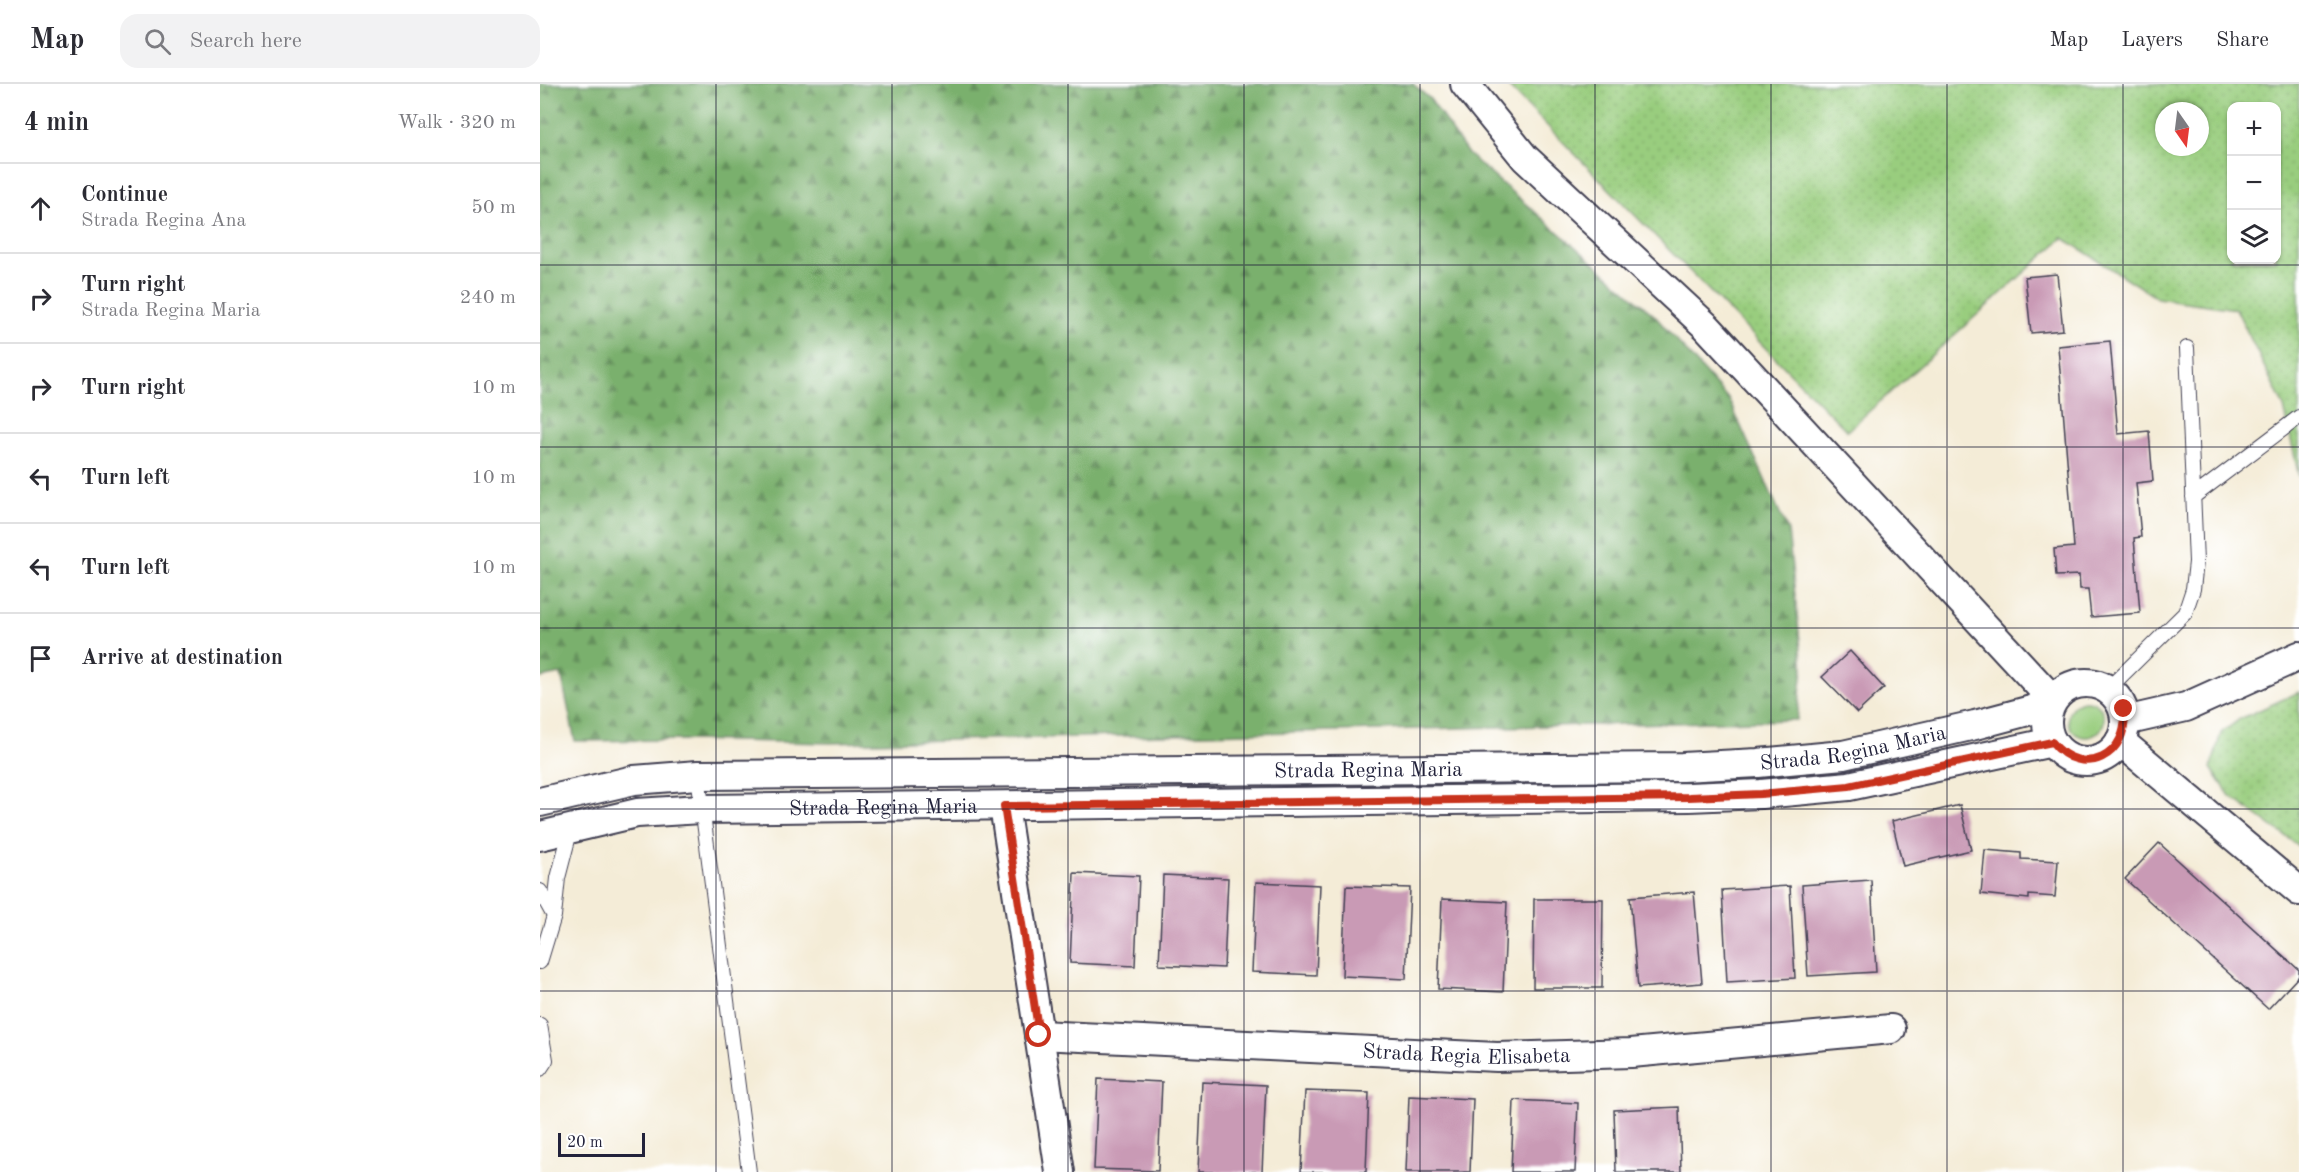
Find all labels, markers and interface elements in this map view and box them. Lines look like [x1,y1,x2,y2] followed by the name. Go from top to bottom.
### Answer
[120,14,540,68] search box
[141,25,174,58] icon: search
[30,27,84,55] text: Map
[189,30,302,52] text: Search here
[2049,30,2088,51] text: Map
[2121,30,2183,51] text: Layers
[2216,30,2269,51] text: Share
[2155,102,2209,156] north arrow
[2227,102,2281,264] map controls
[2227,102,2281,156] button: +
[24,110,89,136] text: 4 min
[397,113,516,133] text: Walk · 320 m
[2227,156,2281,210] button: −
[81,184,168,206] text: Continue
[24,192,57,225] icon: ahead
[471,198,516,218] text: 50 m
[2227,210,2281,264] button: layers
[81,211,246,231] text: Strada Regina Ana
[81,274,185,296] text: Turn right
[24,282,57,315] icon: right
[460,288,516,308] text: 240 m
[81,301,261,321] text: Strada Regina Maria
[24,372,57,405] icon: right
[81,377,185,399] text: Turn right
[471,378,516,398] text: 10 m
[24,462,57,495] icon: left
[81,467,170,489] text: Turn left
[471,468,516,488] text: 10 m
[24,552,57,585] icon: left
[81,557,170,579] text: Turn left
[471,558,516,578] text: 10 m
[24,642,57,675] icon: arrive
[81,647,283,669] text: Arrive at destination
[2110,695,2136,721] route end
[1759,723,1948,775] street label: Strada Regina Maria
[1274,760,1463,782] street label: Strada Regina Maria
[789,797,978,820] street label: Strada Regina Maria
[1025,1021,1051,1047] route start
[1362,1042,1571,1069] street label: Strada Regia Elisabeta
[558,1130,645,1158] scale bar
[567,1135,603,1151] text: 20 m

